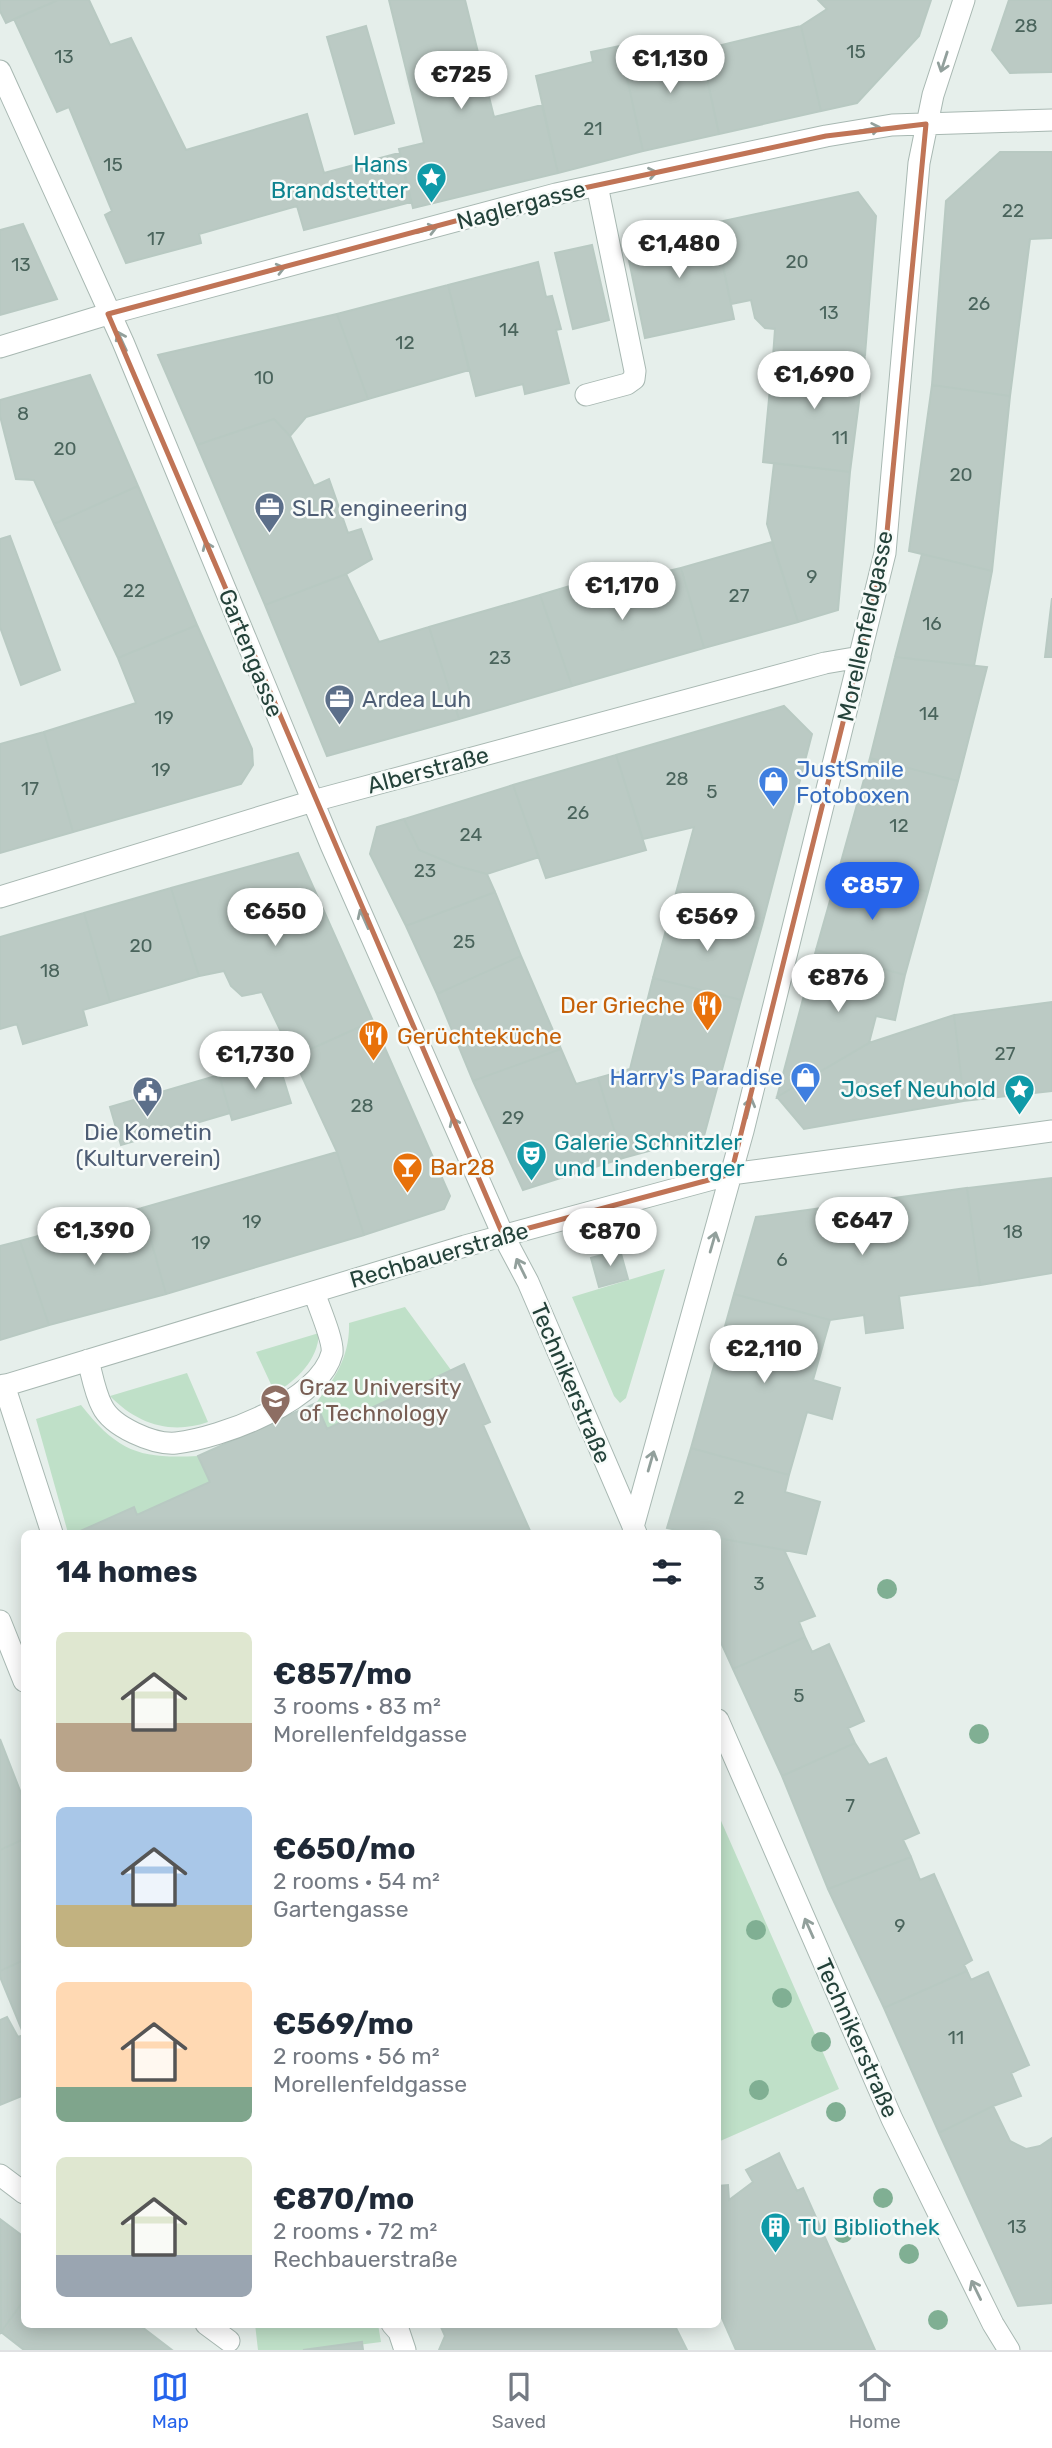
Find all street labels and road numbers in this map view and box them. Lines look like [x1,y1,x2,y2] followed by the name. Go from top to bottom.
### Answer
[454,174,588,236] street label: Naglergasse
[831,528,899,724] street label: Morellenfeldgasse
[213,585,289,721] street label: Gartengasse
[364,740,492,800] street label: Alberstraße
[346,1216,532,1294] street label: Rechbauerstraße
[525,1299,617,1467] street label: Technikerstraße
[809,1954,905,2122] street label: Technikerstraße

